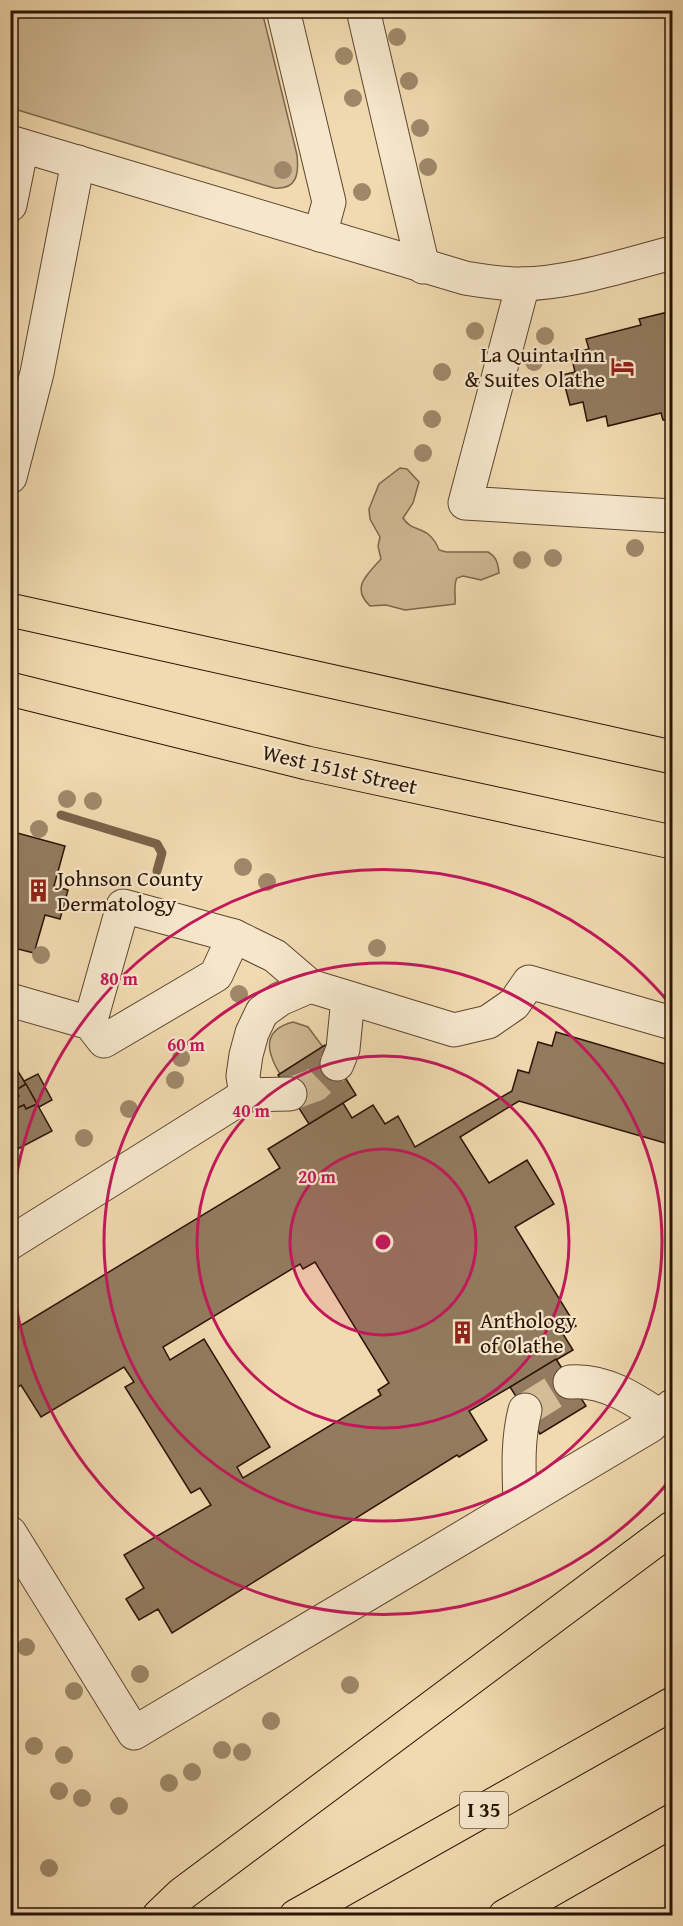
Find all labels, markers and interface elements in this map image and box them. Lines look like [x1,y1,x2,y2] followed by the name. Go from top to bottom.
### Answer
[464,338,606,395] place label: La Quinta Inn & Suites Olathe
[610,354,636,380] hotel icon: La Quinta Inn & Suites Olathe
[259,736,421,802] street label: West 151st Street
[54,862,203,919] place label: Johnson County Dermatology
[26,878,52,904] building icon: Johnson County Dermatology
[100,965,139,992] text: 80 m
[167,1031,206,1058] text: 60 m
[232,1097,271,1124] text: 40 m
[298,1163,337,1190] text: 20 m
[373,1232,393,1252] centre of rings
[480,1304,576,1361] place label: Anthology of Olathe
[449,1320,475,1346] building icon: Anthology of Olathe
[460,1792,508,1828] road number: I 35

